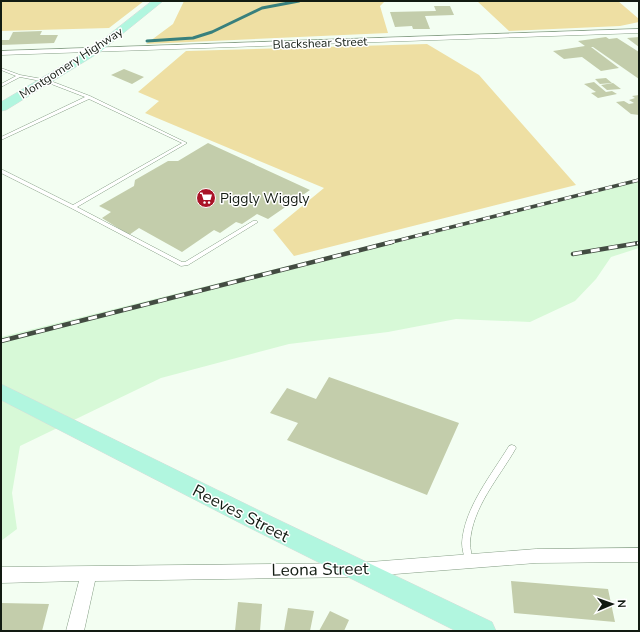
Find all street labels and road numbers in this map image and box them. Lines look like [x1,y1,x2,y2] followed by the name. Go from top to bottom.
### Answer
[16,23,126,102] street label: Montgomery Highway
[272,33,369,53] street label: Blackshear Street
[188,479,294,548] street label: Reeves Street
[271,557,370,582] street label: Leona Street

